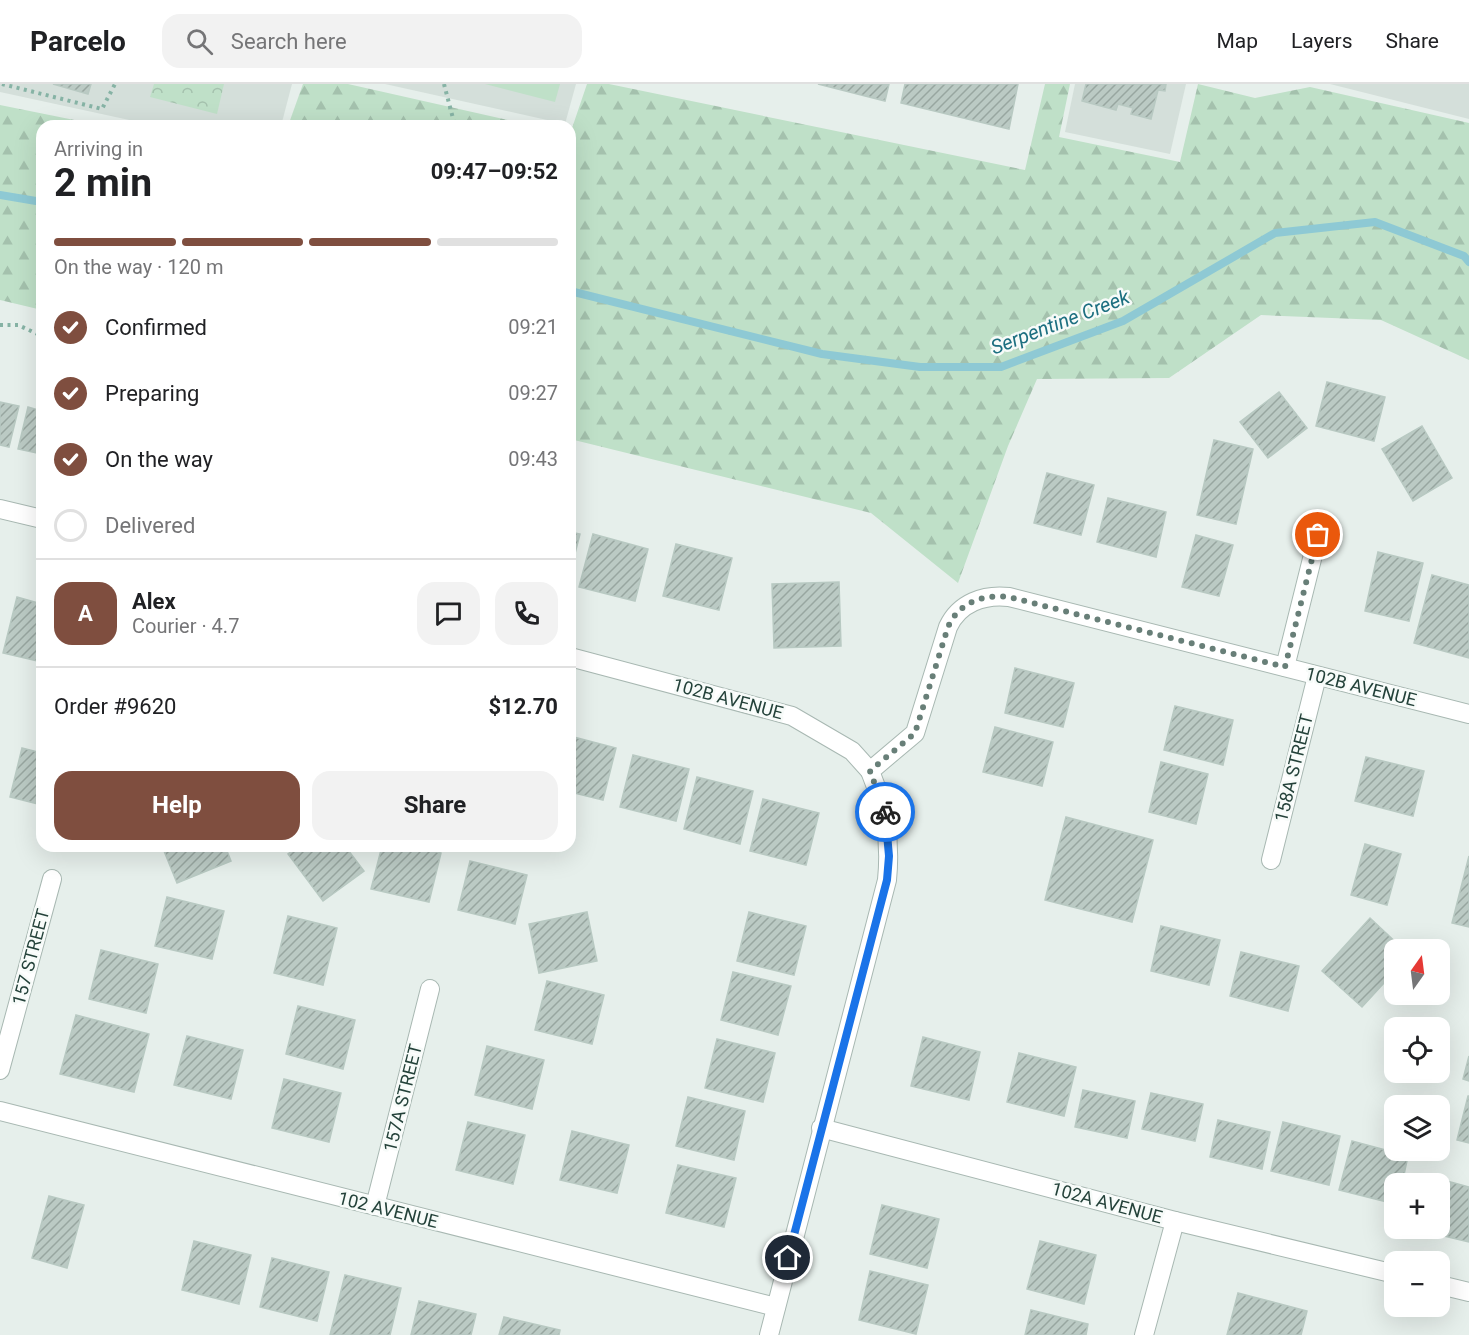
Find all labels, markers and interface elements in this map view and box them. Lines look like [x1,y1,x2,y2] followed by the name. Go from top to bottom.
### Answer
[162,14,582,68] search box
[30,25,126,58] text: Parcelo
[183,25,216,58] icon: search
[231,29,347,54] text: Search here
[1216,29,1258,53] text: Map
[1291,29,1352,53] text: Layers
[1385,29,1439,53] text: Share
[54,137,143,161] text: Arriving in
[431,159,558,184] text: 09:47–09:52
[54,160,152,206] text: 2 min
[54,255,223,279] text: On the way · 120 m
[987,284,1134,359] water label: Serpentine Creek
[54,311,87,344] icon: check
[105,315,207,340] text: Confirmed
[508,315,558,339] text: 09:21
[54,377,87,410] icon: check
[105,381,199,406] text: Preparing
[508,381,558,405] text: 09:27
[54,443,87,476] icon: check
[105,447,213,472] text: On the way
[508,447,558,471] text: 09:43
[1292,509,1343,560] pin
[105,513,195,538] text: Delivered
[1301,518,1334,551] icon: bag
[417,582,480,645] button: chat
[495,582,558,645] button: phone
[132,589,176,614] text: Alex
[78,601,93,626] text: A
[132,614,239,638] text: Courier · 4.7
[1304,663,1419,710] street label: 102B AVENUE
[671,674,786,723] street label: 102B AVENUE
[54,694,176,719] text: Order #9620
[489,694,558,719] text: $12.70
[1270,712,1317,824] street label: 158A STREET
[54,771,300,840] button: Help
[312,771,558,840] button: Share
[855,782,915,842] courier
[869,796,902,829] icon: bike
[8,906,53,1007] street label: 157 STREET
[1384,939,1450,1005] north arrow
[1384,939,1450,1317] map controls
[1384,1017,1450,1083] button: locate
[379,1042,426,1154] street label: 157A STREET
[1384,1095,1450,1161] button: layers
[1384,1173,1450,1239] button: +
[1049,1178,1165,1227] street label: 102A AVENUE
[336,1187,440,1232] street label: 102 AVENUE
[762,1232,813,1283] pin
[771,1241,804,1274] icon: home
[1384,1251,1450,1317] button: −

